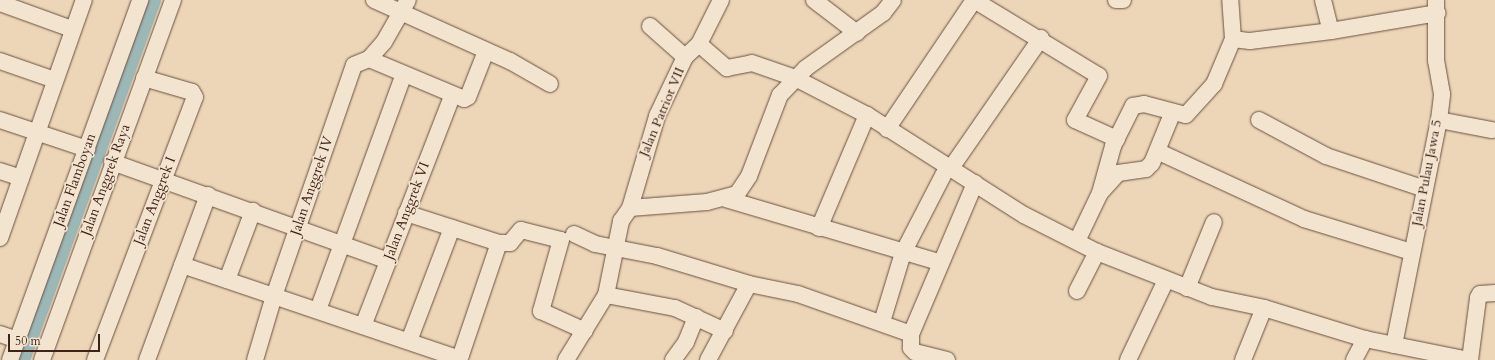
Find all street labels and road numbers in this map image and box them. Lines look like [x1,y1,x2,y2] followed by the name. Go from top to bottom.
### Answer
[636,65,688,159] street label: Jalan Patriot VII
[1408,118,1446,228] street label: Jalan Pulau Jawa 5
[78,122,134,238] street label: Jalan Anggrek Raya
[50,131,100,229] street label: Jalan Flamboyan
[287,134,337,238] street label: Jalan Anggrek IV
[130,154,180,248] street label: Jalan Anggrek I
[381,160,433,262] street label: Jalan Anggrek VI

